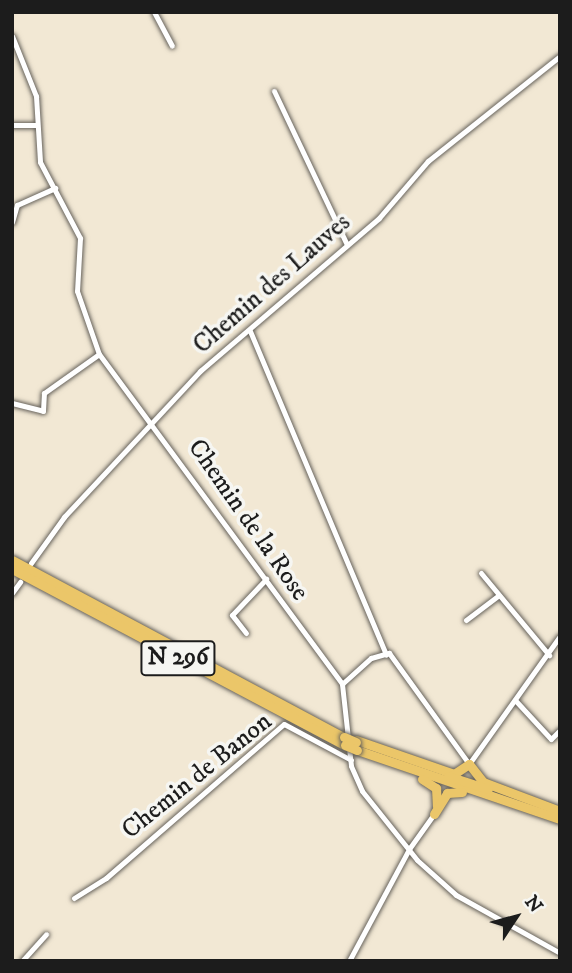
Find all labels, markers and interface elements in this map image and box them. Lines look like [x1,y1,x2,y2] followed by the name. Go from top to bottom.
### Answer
[187,207,357,361] street label: Chemin des Lauves
[181,433,315,607] street label: Chemin de la Rose
[140,638,216,678] road number: N 296
[116,706,278,846] street label: Chemin de Banon
[481,882,551,952] north arrow
[519,891,547,917] text: N

